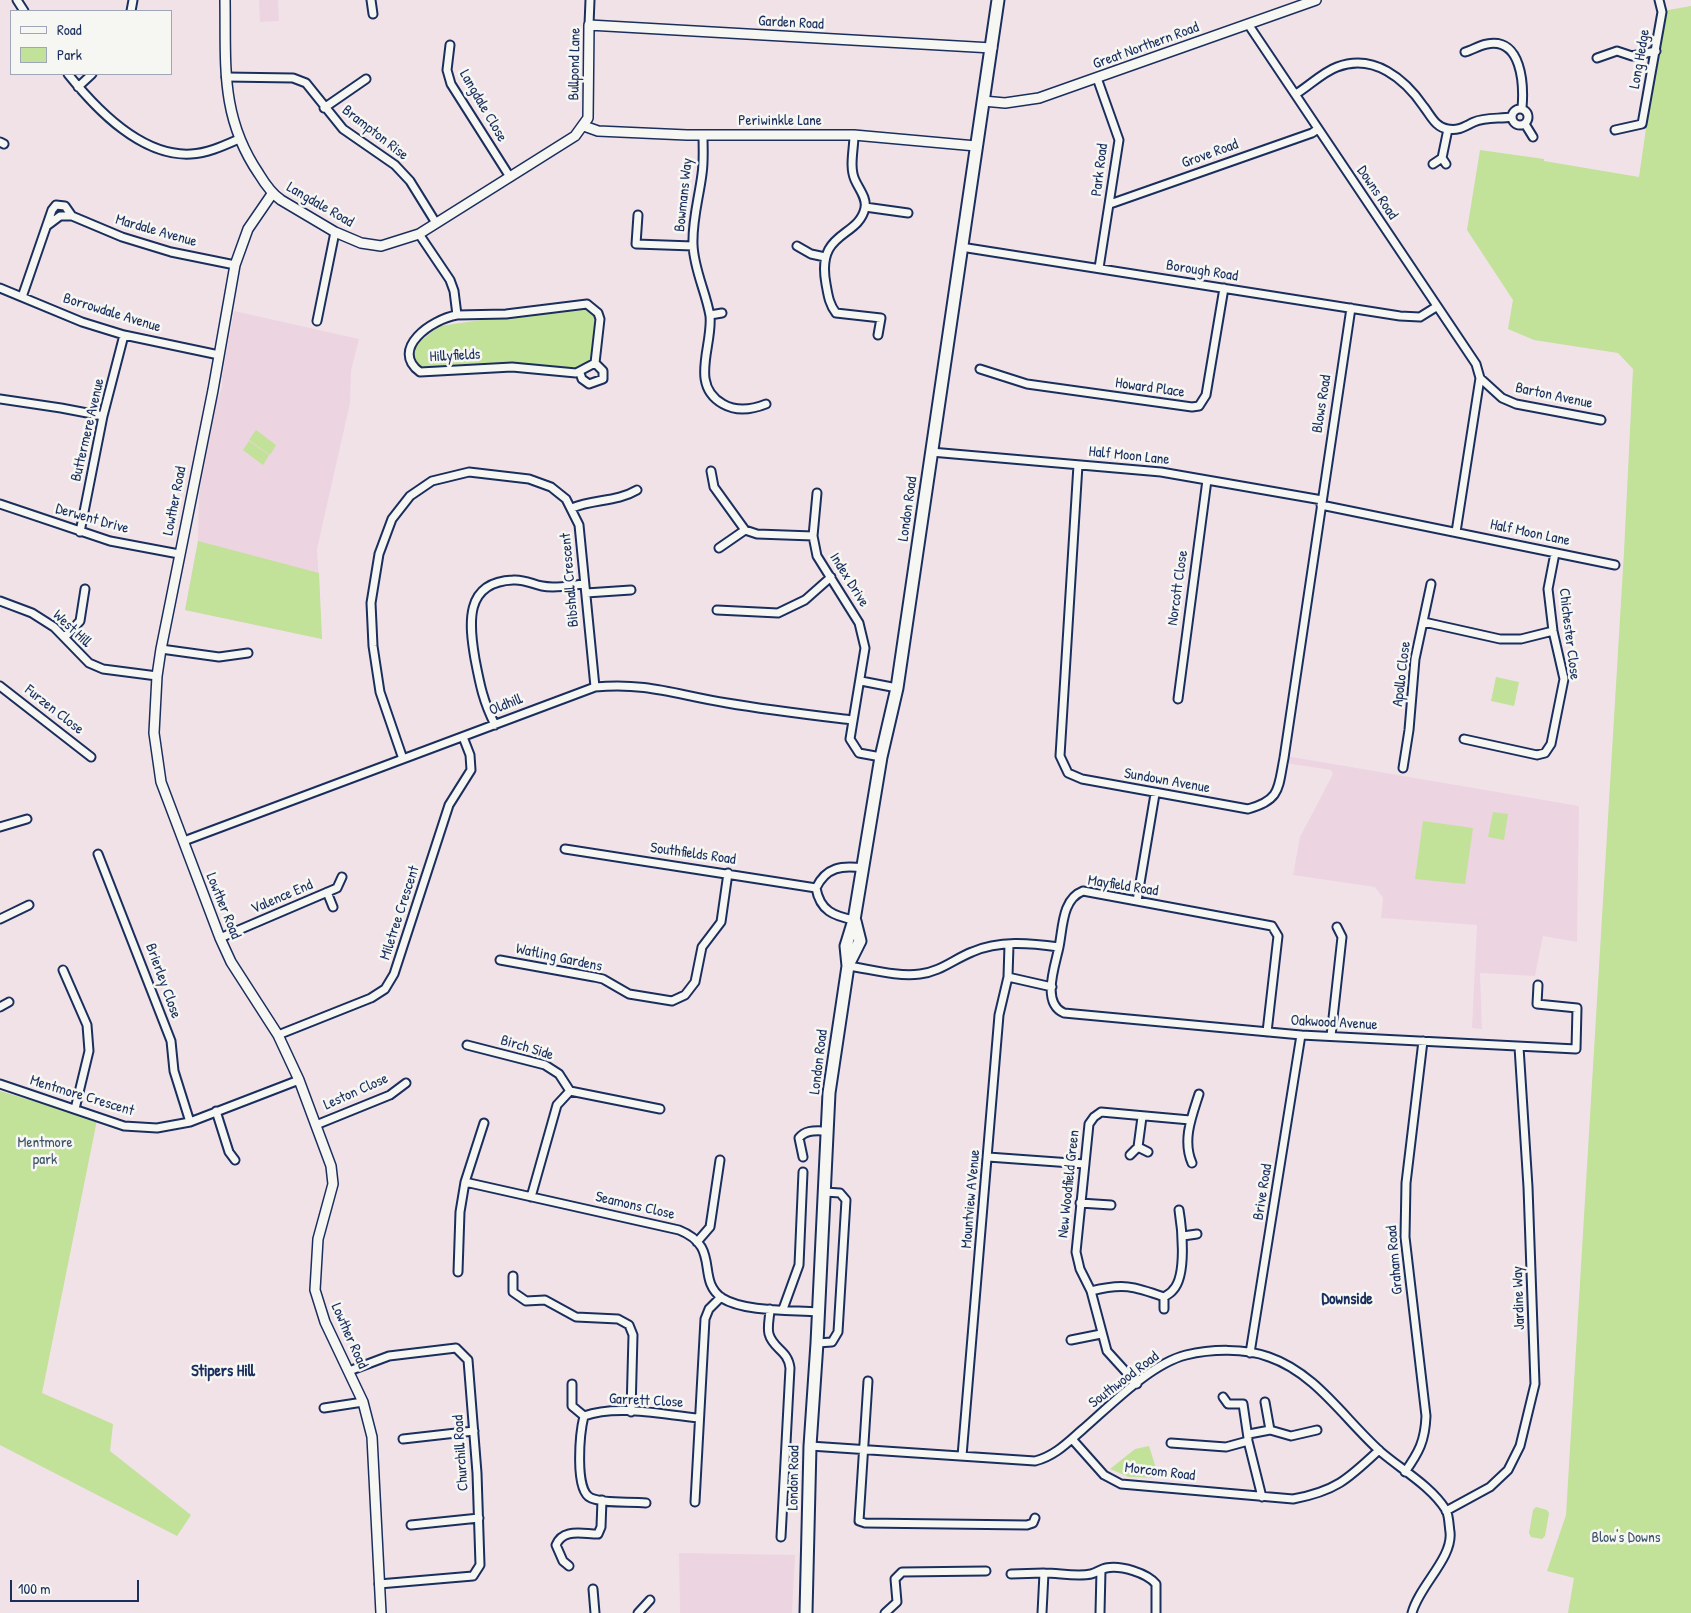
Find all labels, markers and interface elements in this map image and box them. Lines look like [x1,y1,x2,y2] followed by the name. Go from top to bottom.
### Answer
[10,10,172,75] legend
[758,12,824,34] street label: Garden Road
[57,19,82,40] text: Road
[1091,19,1201,73] street label: Great Northern Road
[565,27,585,101] street label: Bullpond Lane
[1626,28,1654,90] street label: Long Hedge
[57,44,82,65] text: Park
[455,67,511,145] street label: Langdale Close
[338,102,412,164] street label: Brampton Rise
[738,112,822,130] street label: Periwinkle Lane
[1179,135,1241,173] street label: Grove Road
[1088,143,1112,197] street label: Park Road
[671,157,697,233] street label: Bowmans Way
[1353,163,1401,223] street label: Downs Road
[283,179,357,231] street label: Langdale Road
[113,211,199,251] street label: Mardale Avenue
[1165,256,1239,286] street label: Borough Road
[61,290,163,336] street label: Borrowdale Avenue
[429,346,481,366] street label: Hillyfields
[1114,374,1186,402] street label: Howard Place
[1309,374,1335,434] street label: Blows Road
[67,377,109,483] street label: Buttermere Avenue
[1514,379,1594,413] street label: Barton Avenue
[1088,443,1170,469] street label: Half Moon Lane
[160,465,190,537] street label: Lowther Road
[895,476,921,542] street label: London Road
[53,500,131,538] street label: Derwent Drive
[1488,516,1572,550] street label: Half Moon Lane
[557,532,583,628] street label: Bibshall Crescent
[1164,549,1192,627] street label: Norcott Close
[825,550,873,610] street label: Index Drive
[1554,587,1584,681] street label: Chichester Close
[49,607,95,651] street label: West Hill
[1389,640,1415,708] street label: Apollo Close
[21,681,87,739] street label: Furzen Close
[487,690,525,720] street label: Oldhill
[1123,765,1211,797] street label: Sundown Avenue
[649,839,737,869] street label: Southfields Road
[376,864,424,962] street label: Miletree Crescent
[202,870,244,942] street label: Lowther Road
[1087,872,1159,900] street label: Mayfield Road
[248,876,316,918] street label: Valence End
[514,940,604,976] street label: Watling Gardens
[141,941,185,1021] street label: Brierley Close
[1290,1012,1378,1034] street label: Oakwood Avenue
[806,1029,832,1095] street label: London Road
[498,1031,556,1065] street label: Birch Side
[321,1070,391,1114] street label: Leston Close
[28,1072,136,1120] street label: Mentmore Crescent
[1054,1129,1084,1239] street label: New Woodfield Green
[18,1134,72,1169] park label: Mentmore park
[958,1149,984,1249] street label: Mountview AVenue
[1250,1163,1276,1221] street label: Brive Road
[594,1188,676,1224] street label: Seamons Close
[1383,1225,1407,1295] street label: Graham Road
[1509,1266,1529,1330] street label: Jardine Way
[1321,1290,1373,1310] district label: Downside
[327,1300,371,1372] street label: Lowther Road
[1085,1348,1163,1412] street label: Southwood Road
[191,1362,255,1382] district label: Stipers Hill
[608,1390,684,1412] street label: Garrett Close
[449,1414,473,1492] street label: Churchill Road
[784,1445,804,1511] street label: London Road
[1124,1459,1196,1485] street label: Morcom Road
[1592,1529,1660,1547] park label: Blow's Downs
[12,1570,141,1602] scale bar
[18,1578,51,1599] text: 100 m

